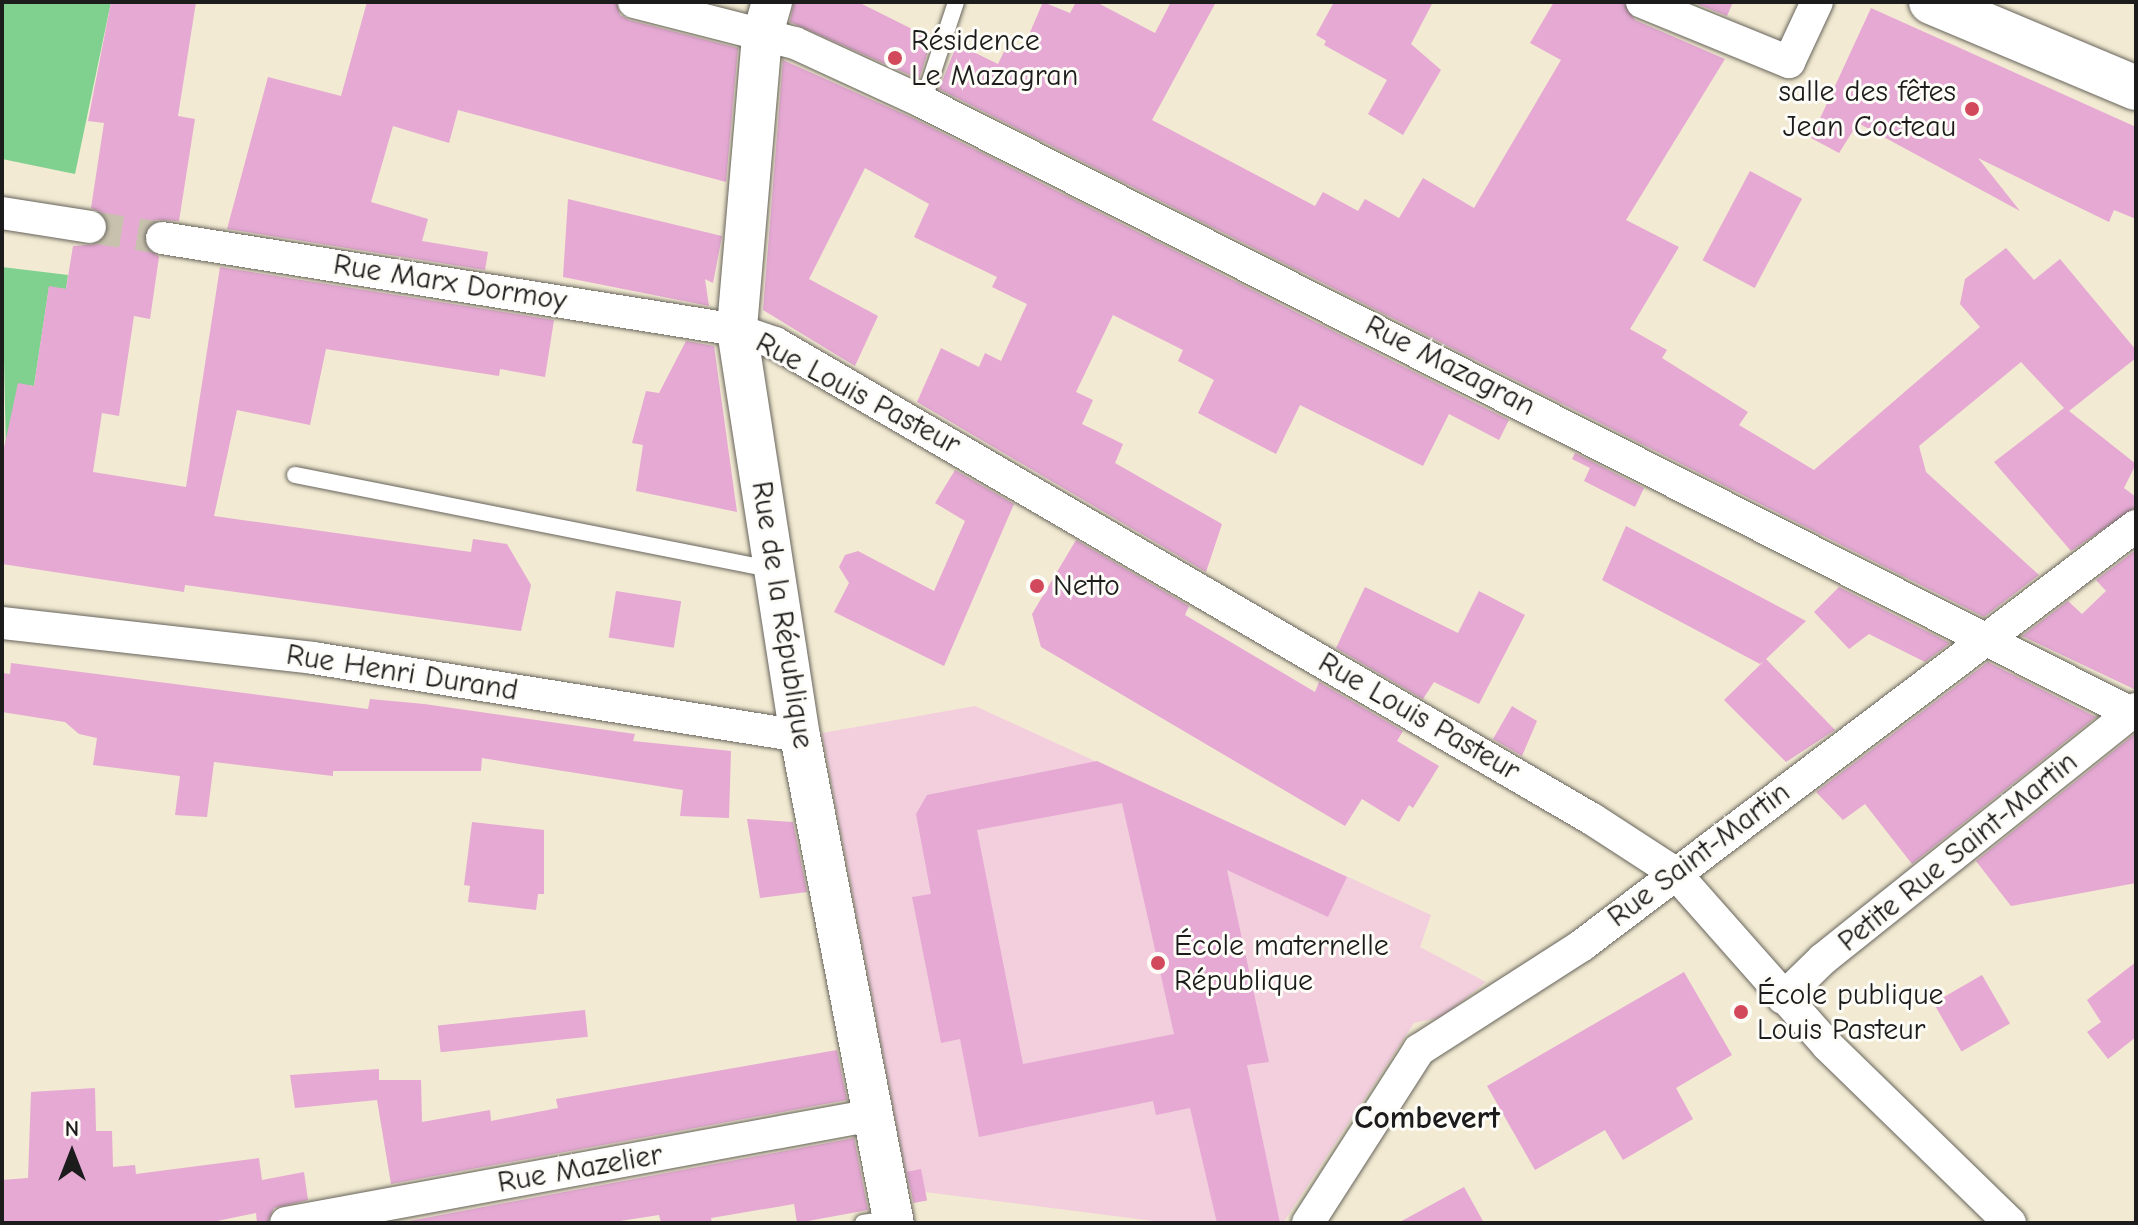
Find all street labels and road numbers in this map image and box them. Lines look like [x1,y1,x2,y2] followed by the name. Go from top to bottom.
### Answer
[331,247,569,319] street label: Rue Marx Dormoy
[1359,308,1541,424] street label: Rue Mazagran
[749,325,967,463] street label: Rue Louis Pasteur
[743,479,821,751] street label: Rue de la République
[284,637,520,709] street label: Rue Henri Durand
[1312,645,1526,789] street label: Rue Louis Pasteur
[1831,744,2085,960] street label: Petite Rue Saint-Martin
[1601,775,1797,935] street label: Rue Saint-Martin
[495,1137,665,1201] street label: Rue Mazelier

